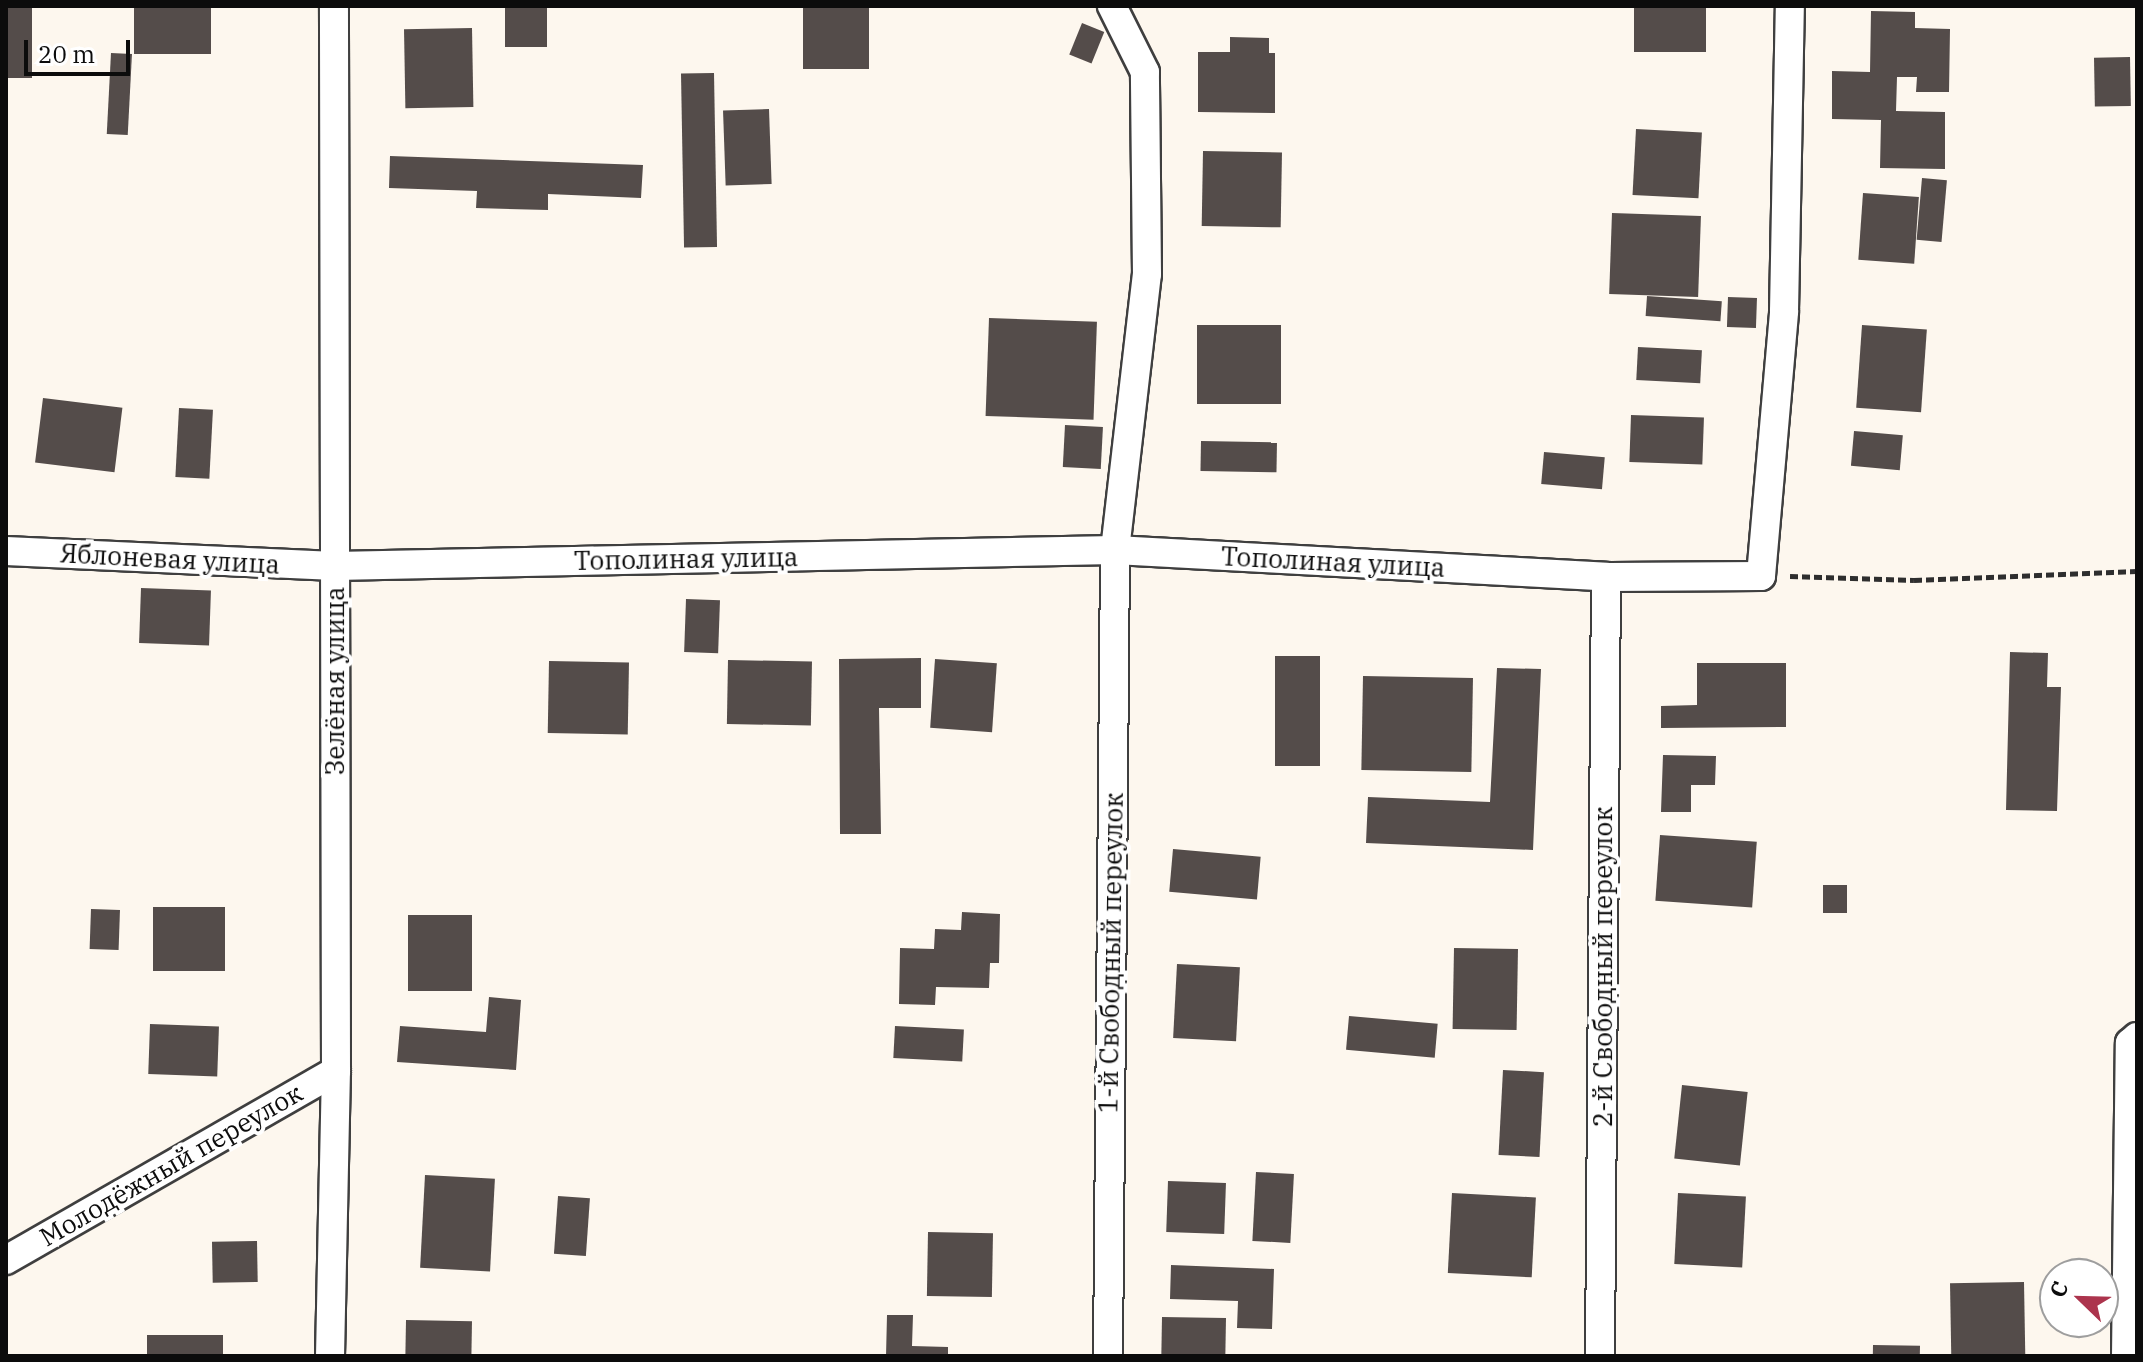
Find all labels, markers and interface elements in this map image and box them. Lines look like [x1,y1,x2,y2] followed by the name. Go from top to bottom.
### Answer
[28,24,134,74] scale bar
[38,38,95,70] text: 20 m
[59,538,281,580] street label: Яблоневая улица
[573,541,799,577] street label: Тополиная улица
[1220,541,1446,583] street label: Тополиная улица
[319,587,351,775] street label: Зелёная улица
[1093,793,1129,1113] street label: 1-й Свободный переулок
[1587,807,1619,1127] street label: 2-й Свободный переулок
[34,1077,308,1253] street label: Молодёжный переулок
[2039,1258,2119,1338] north arrow
[2042,1277,2074,1302] text: С

